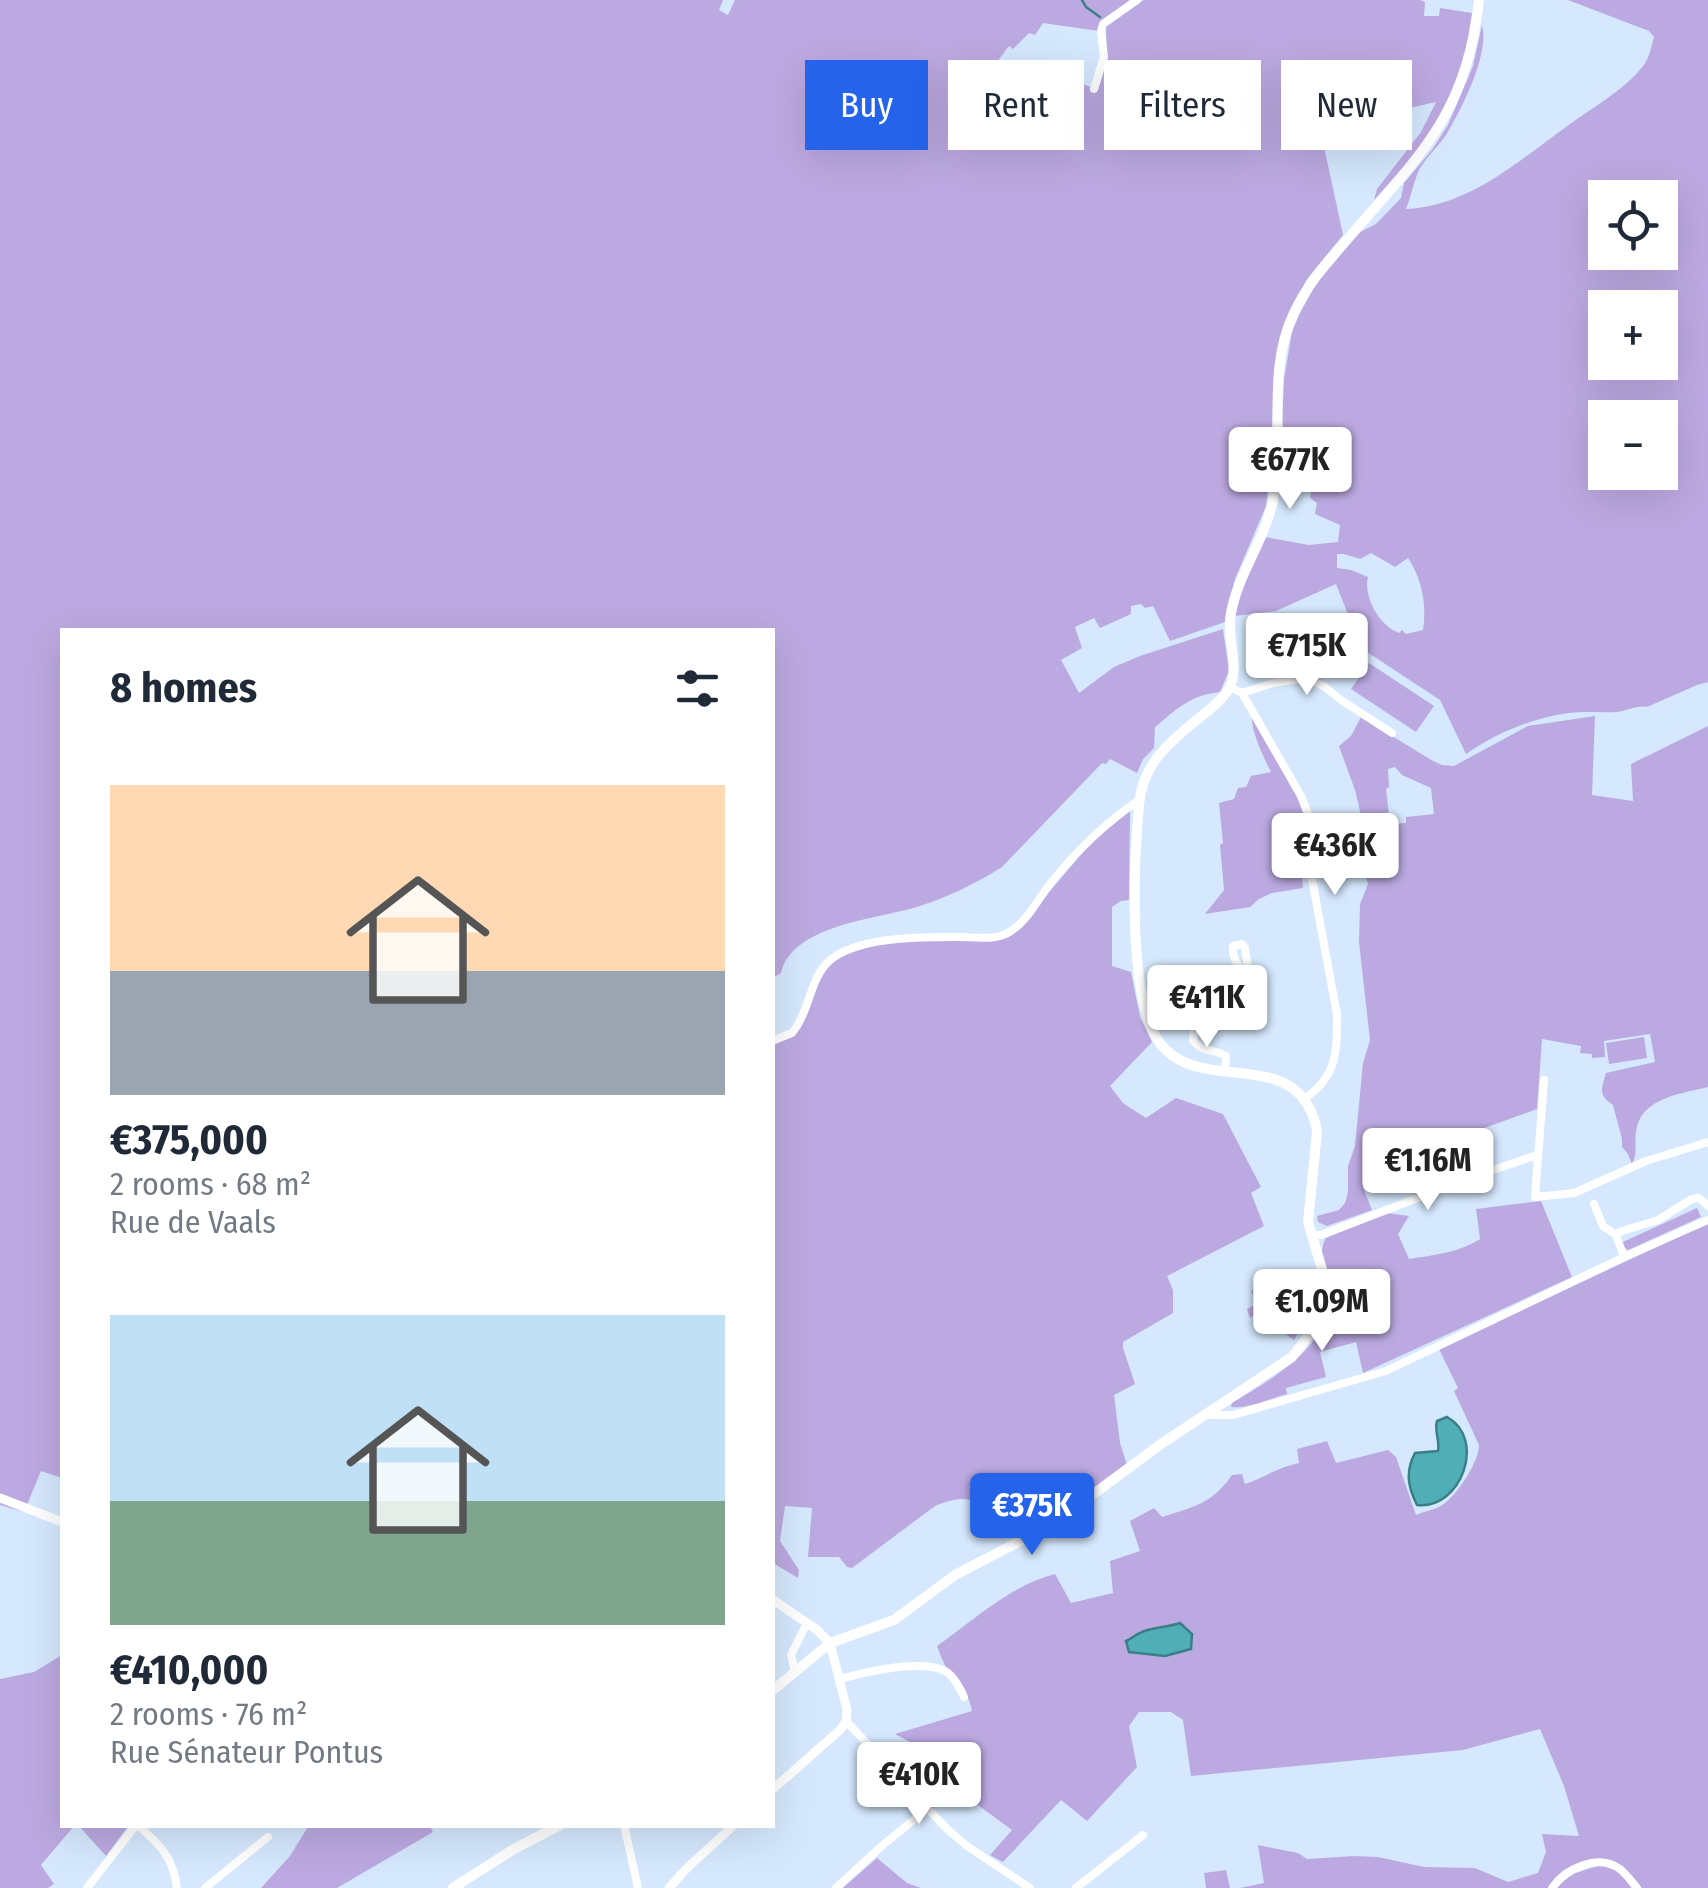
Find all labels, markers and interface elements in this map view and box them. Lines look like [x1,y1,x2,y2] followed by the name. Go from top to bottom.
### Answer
[805,60,928,150] chip: Buy
[948,60,1084,150] chip: Rent
[1104,60,1261,150] chip: Filters
[1281,60,1412,150] chip: New
[1588,180,1678,490] map controls
[1588,180,1678,270] button: locate
[1588,290,1678,380] button: +
[1588,400,1678,490] button: −
[1220,427,1360,512] pin: €677K
[1251,440,1329,478] text: €677K
[1237,613,1377,698] pin: €715K
[1268,626,1346,664] text: €715K
[670,661,725,716] icon: filters
[110,663,257,713] text: 8 homes
[1265,813,1405,898] pin: €436K
[1294,826,1376,864] text: €436K
[328,850,508,1030] icon: home
[1137,965,1277,1050] pin: €411K
[1169,978,1245,1016] text: €411K
[110,1115,268,1165] text: €375,000
[1347,1128,1509,1213] pin: €1.16M
[1384,1141,1472,1179] text: €1.16M
[110,1165,311,1203] text: 2 rooms · 68 m²
[110,1203,276,1241] text: Rue de Vaals
[1241,1269,1403,1354] pin: €1.09M
[1275,1282,1369,1320] text: €1.09M
[328,1380,508,1560] icon: home
[962,1473,1102,1558] pin: €375K
[992,1486,1072,1524] text: €375K
[110,1645,268,1695] text: €410,000
[110,1695,307,1733] text: 2 rooms · 76 m²
[110,1733,383,1771] text: Rue Sénateur Pontus
[849,1742,989,1827] pin: €410K
[879,1755,959,1793] text: €410K

